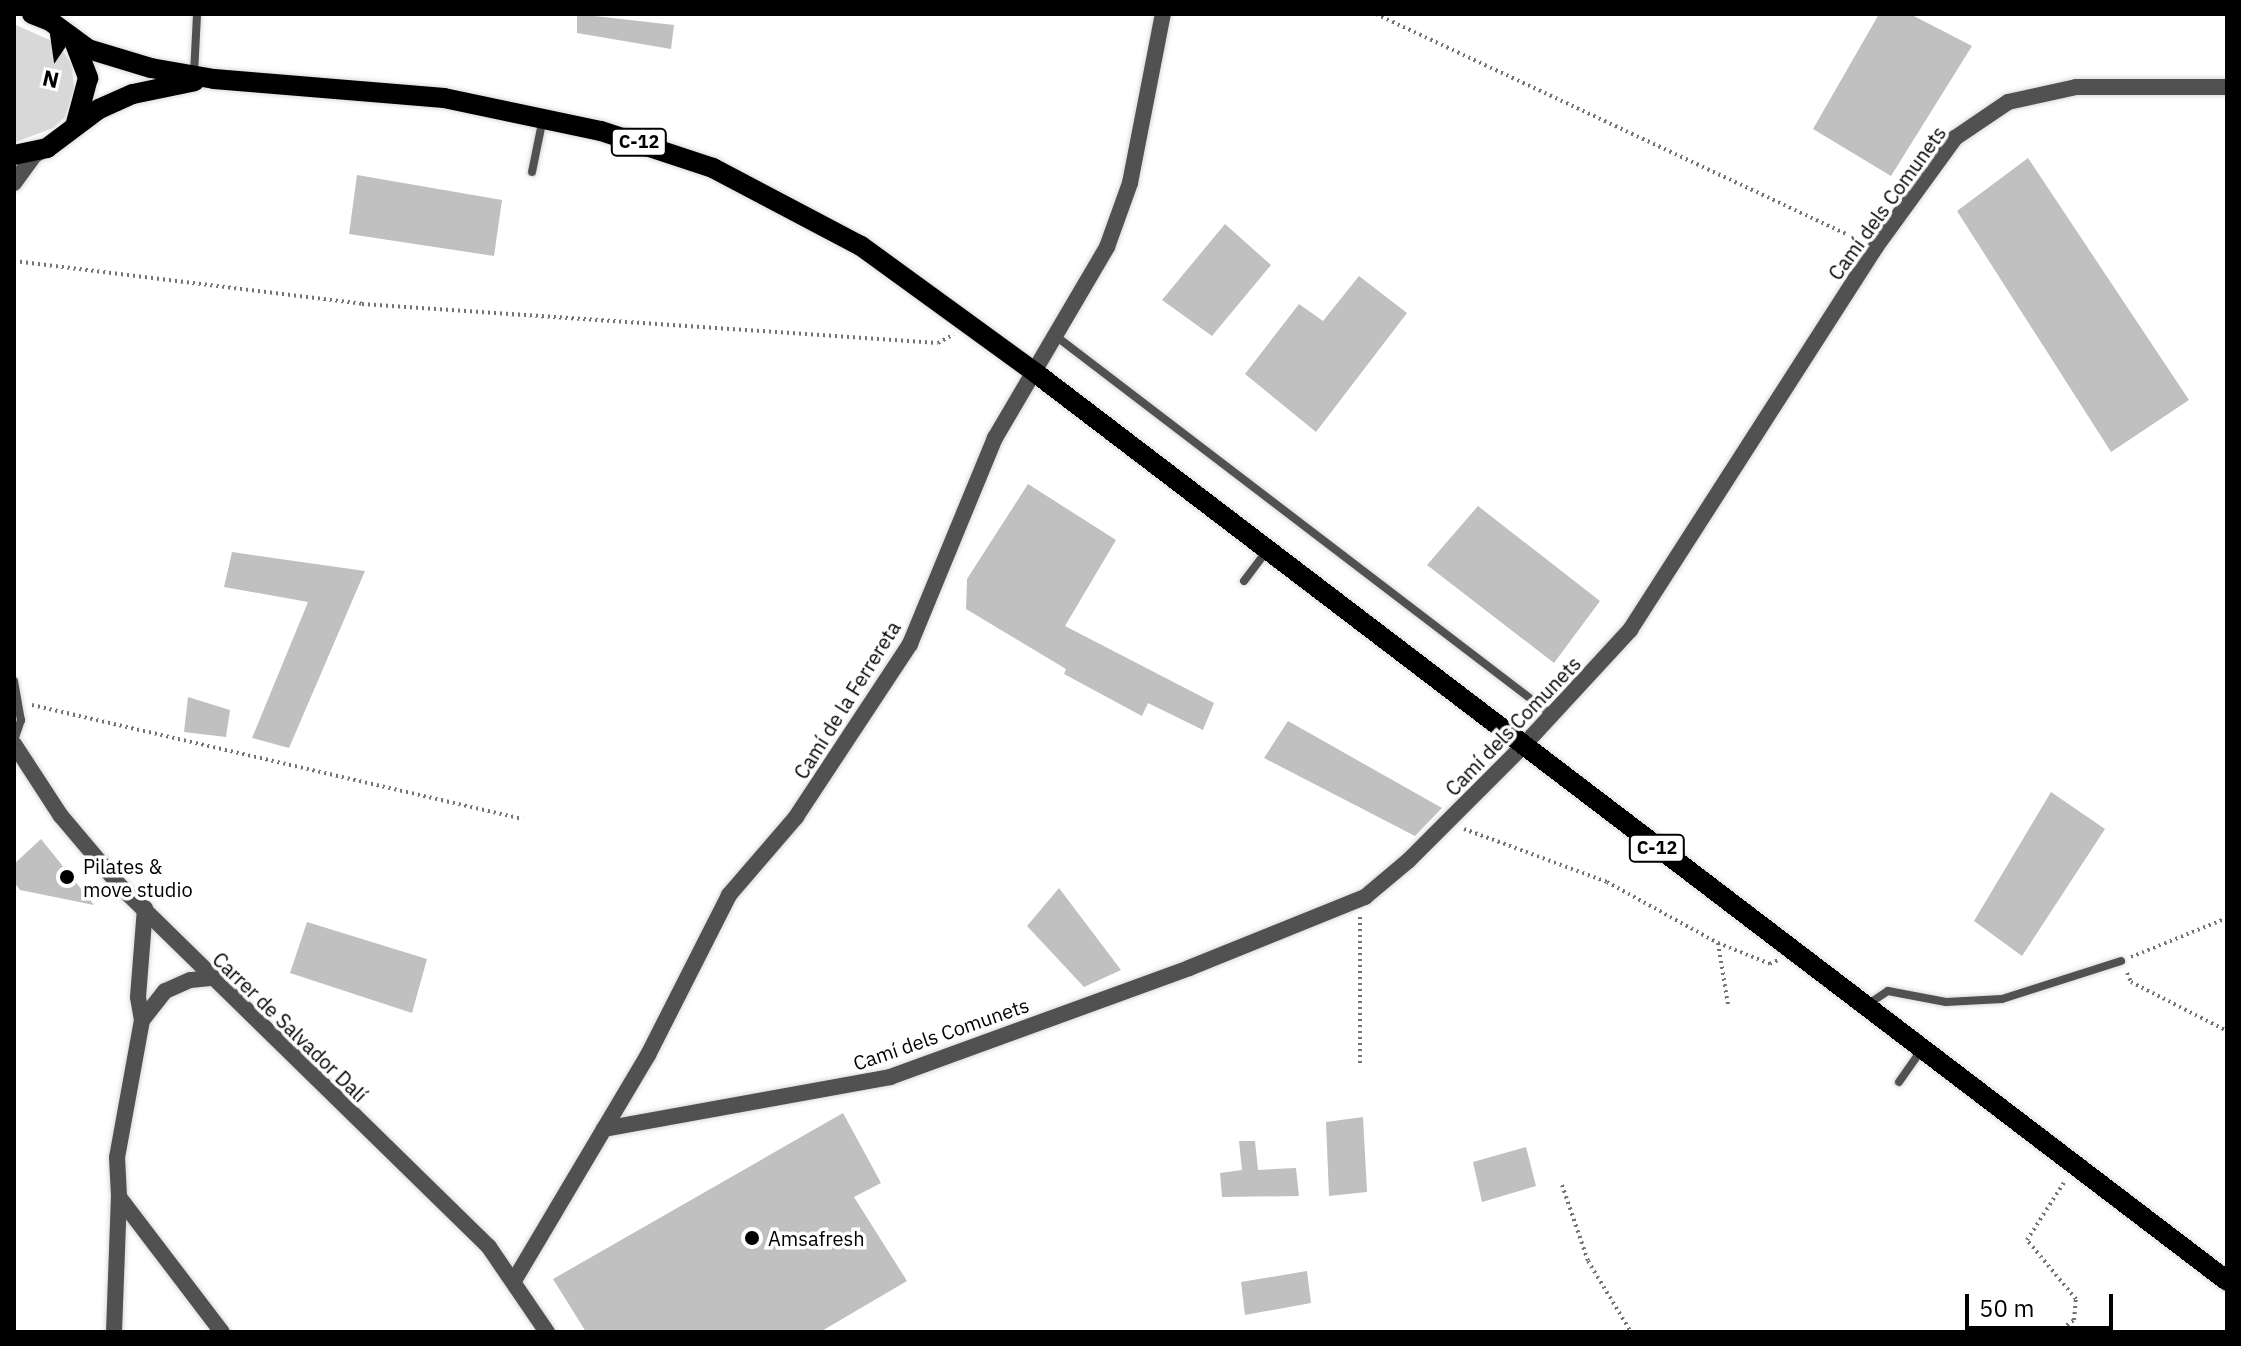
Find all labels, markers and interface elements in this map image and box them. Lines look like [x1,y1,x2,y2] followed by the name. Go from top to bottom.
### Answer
[16,16,96,96] north arrow
[39,64,62,96] text: N
[1823,121,1951,285] street label: Camí dels Comunets
[609,128,669,156] road number: C-12
[789,617,905,783] street label: Camí de la Ferrereta
[1440,651,1586,801] street label: Camí dels Comunets
[1627,834,1687,862] road number: C-12
[83,854,193,901] place label: Pilates & move studio
[58,868,76,886] marker: Pilates & move studio
[208,947,372,1107] street label: Carrer de Salvador Dalí
[850,993,1032,1075] street label: Camí dels Comunets
[768,1226,864,1250] place label: Amsafresh
[743,1229,761,1247] marker: Amsafresh
[1969,1278,2117,1328] scale bar
[1979,1292,2034,1324] text: 50 m

